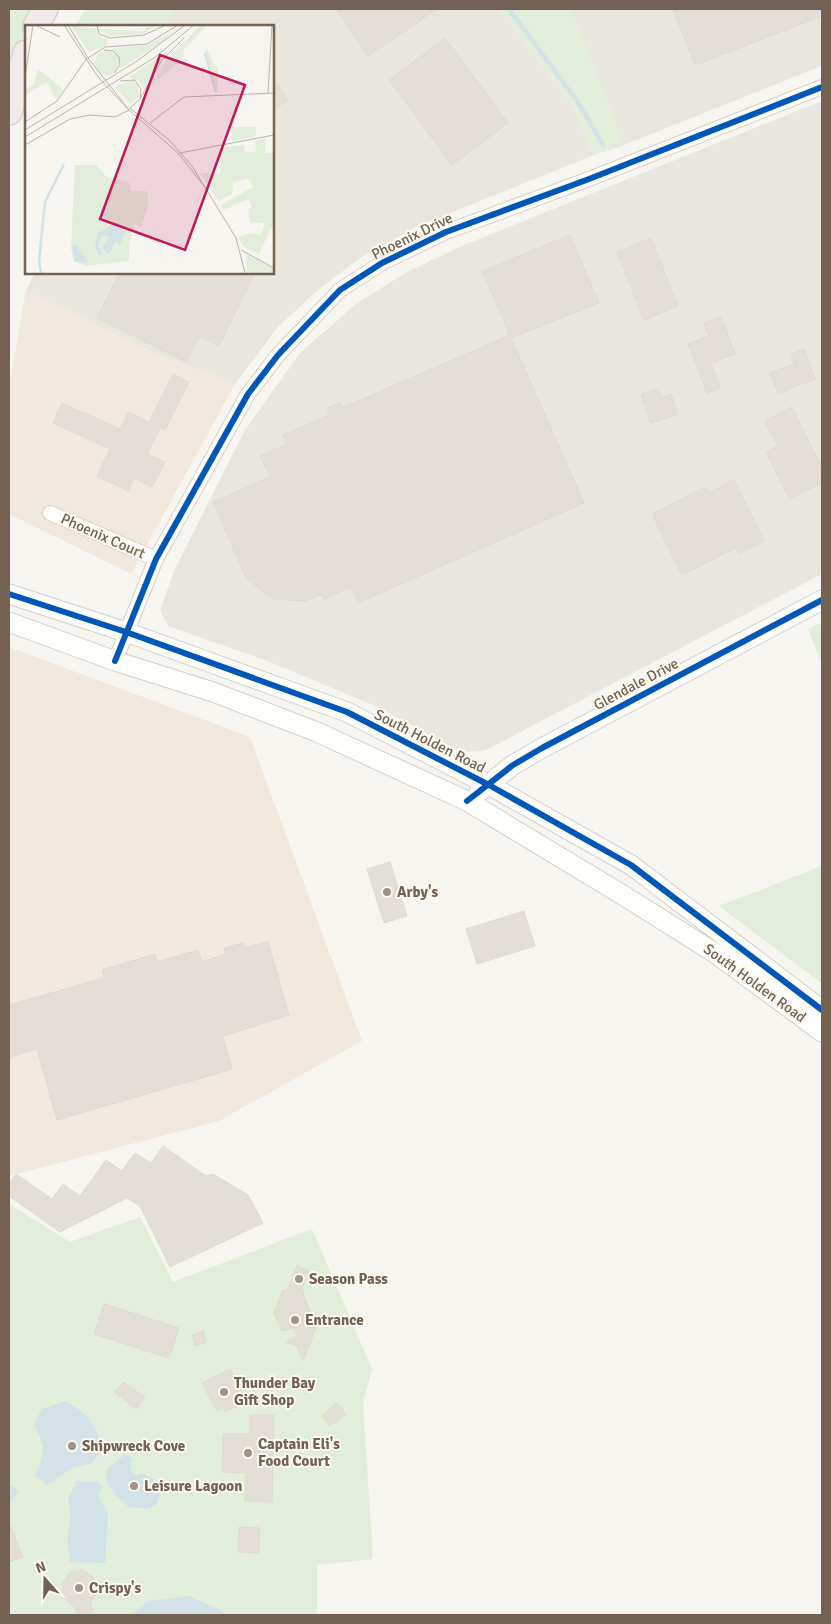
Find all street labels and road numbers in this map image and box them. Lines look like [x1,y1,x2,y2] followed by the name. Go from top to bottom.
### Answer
[369,209,455,263] street label: Phoenix Drive
[58,509,148,563] street label: Phoenix Court
[590,654,682,714] street label: Glendale Drive
[371,705,489,777] street label: South Holden Road
[700,940,810,1026] street label: South Holden Road

